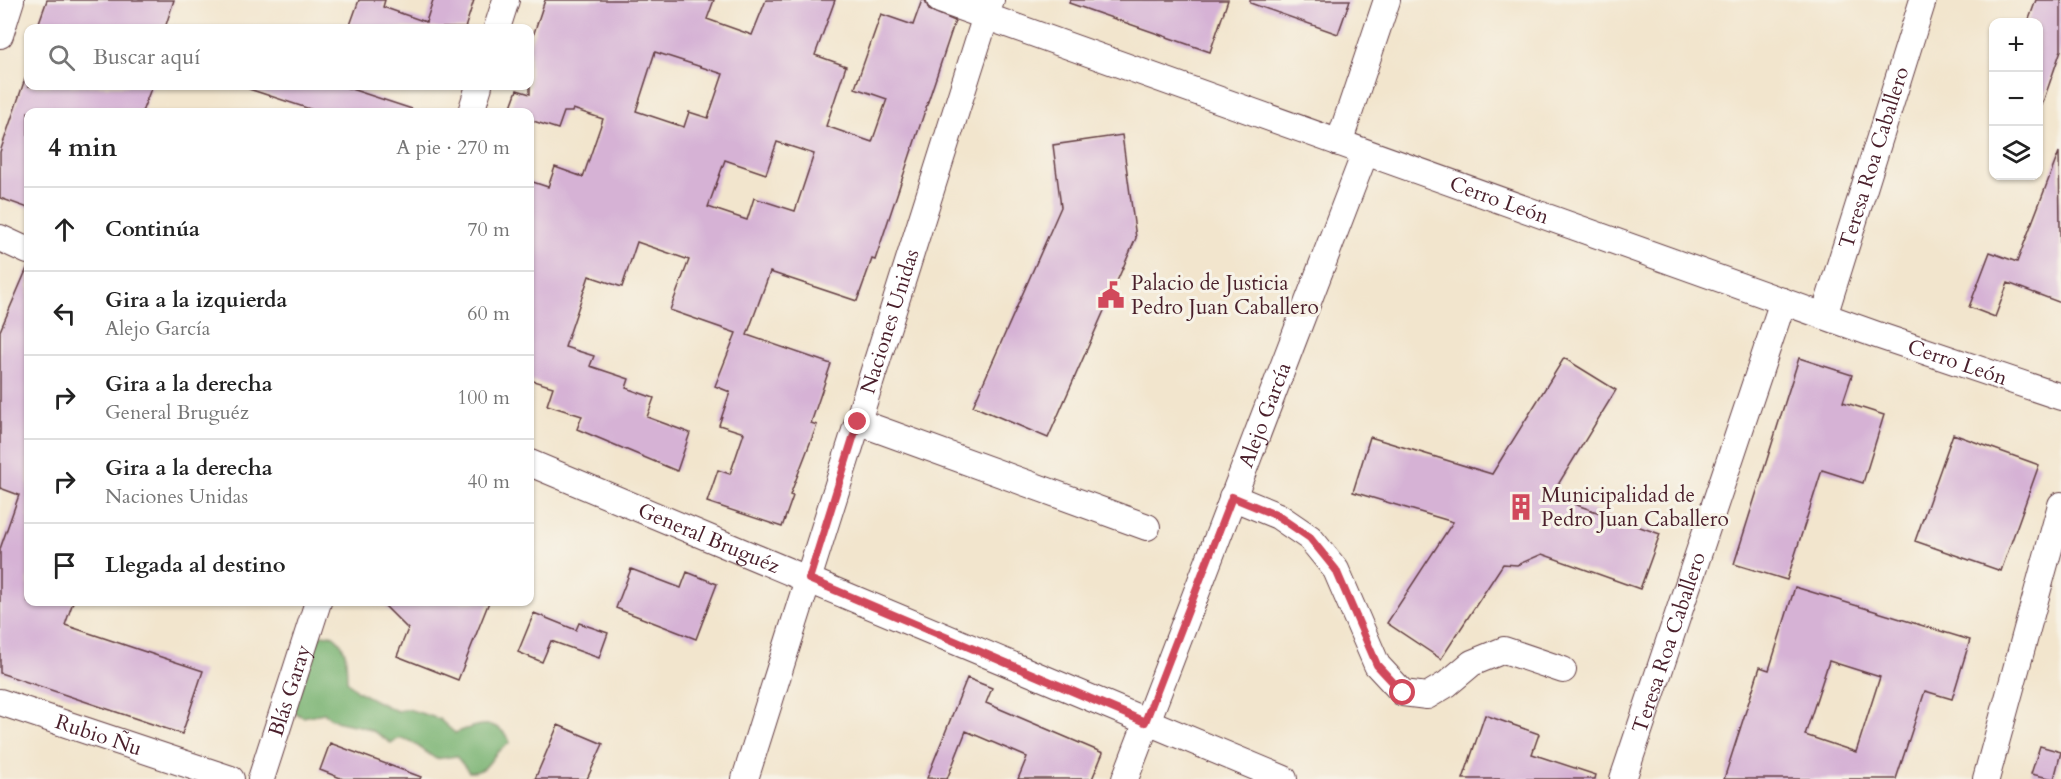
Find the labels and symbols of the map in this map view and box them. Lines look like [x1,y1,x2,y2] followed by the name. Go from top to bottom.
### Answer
[1831,63,1916,252] street label: Teresa Roa Caballero
[1446,169,1553,231] street label: Cerro León
[853,245,926,397] street label: Naciones Unidas
[1131,269,1319,322] place label: Palacio de Justicia Pedro Juan Caballero
[1096,280,1126,310] public building icon: Palacio de Justicia Pedro Juan Caballero
[1904,332,2011,392] street label: Cerro León
[1231,358,1298,472] street label: Alejo García
[844,408,870,434] route end
[1541,481,1729,534] place label: Municipalidad de Pedro Juan Caballero
[1506,492,1536,522] building icon: Municipalidad de Pedro Juan Caballero
[634,495,785,581] street label: General Bruguéz
[1625,548,1713,737] street label: Teresa Roa Caballero
[261,641,318,740] street label: Blás Garay
[1389,679,1415,705] route start
[52,707,146,763] street label: Rubio Ñu

